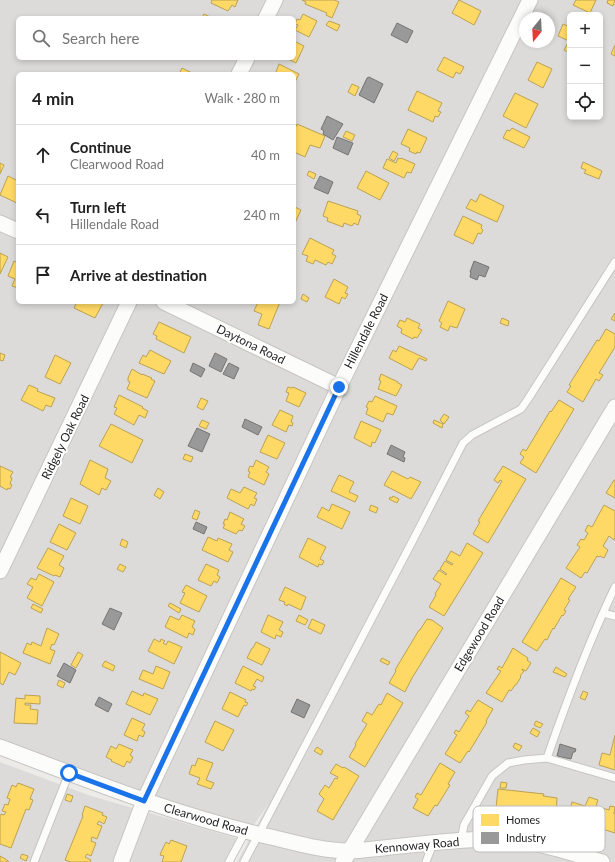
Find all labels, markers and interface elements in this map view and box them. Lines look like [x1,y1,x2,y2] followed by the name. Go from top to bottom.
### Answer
[519,12,555,48] north arrow
[567,12,603,120] map controls
[567,12,603,48] button: +
[16,16,296,60] search box
[30,27,52,49] icon: search
[62,29,139,47] text: Search here
[567,48,603,84] button: −
[567,84,603,120] button: locate
[32,88,74,109] text: 4 min
[204,90,280,106] text: Walk · 280 m
[70,138,131,156] text: Continue
[32,144,54,166] icon: ahead
[251,147,280,163] text: 40 m
[70,156,164,172] text: Clearwood Road
[70,198,126,216] text: Turn left
[32,204,54,226] icon: left
[243,207,280,223] text: 240 m
[70,216,159,232] text: Hillendale Road
[32,264,54,286] icon: arrive
[70,266,207,284] text: Arrive at destination
[341,291,391,371] street label: Hillendale Road
[214,321,288,367] street label: Daytona Road
[330,378,348,396] route end
[38,392,92,482] street label: Ridgely Oak Road
[451,594,507,674] street label: Edgewood Road
[60,764,78,782] route start
[162,800,250,838] street label: Clearwood Road
[473,806,605,852] legend
[506,813,540,826] text: Homes
[506,831,546,844] text: Industry
[374,834,460,856] street label: Kennoway Road

